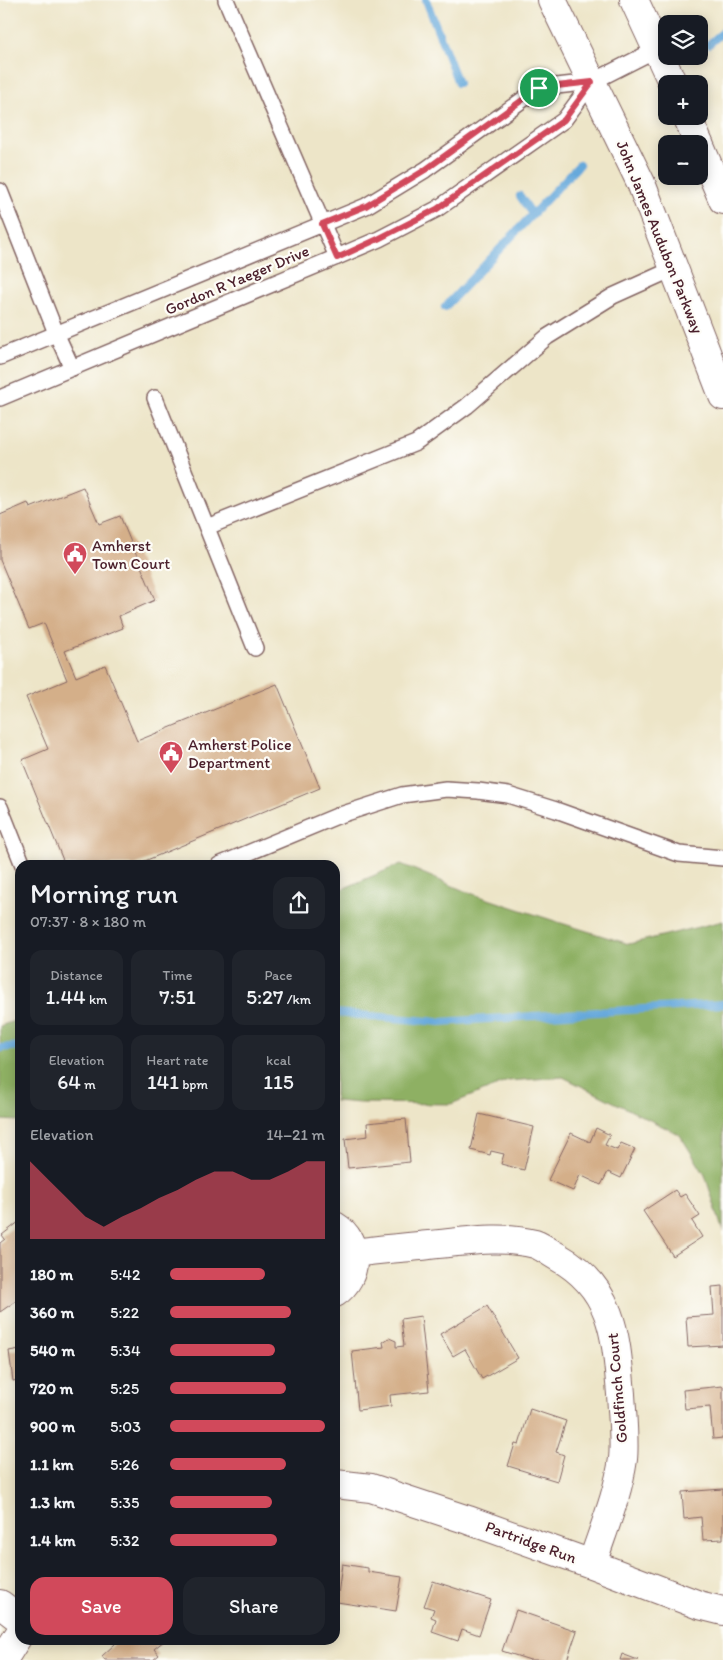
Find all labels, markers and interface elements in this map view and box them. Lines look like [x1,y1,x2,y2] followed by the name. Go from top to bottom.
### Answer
[658,15,708,185] map controls
[658,15,708,65] button: layers
[518,67,560,109] pin
[525,74,553,102] icon: arrive
[658,75,708,125] button: +
[658,135,708,185] button: −
[613,138,708,337] street label: John James Audubon Parkway
[162,241,312,319] street label: Gordon R Yaeger Drive
[92,536,170,573] place label: Amherst Town Court
[62,541,88,575] public building icon: Amherst Town Court
[188,735,292,772] place label: Amherst Police Department
[158,740,184,774] public building icon: Amherst Police Department
[30,876,178,910] text: Morning run
[273,877,325,929] button: share
[30,912,146,931] text: 07:37 · 8 × 180 m
[50,967,103,984] text: Distance
[163,967,192,984] text: Time
[264,967,293,984] text: Pace
[46,984,86,1009] text: 1.44
[159,984,196,1009] text: 7:51
[246,984,284,1009] text: 5:27
[86,991,107,1008] text: km
[284,991,311,1008] text: /km
[49,1052,104,1069] text: Elevation
[147,1052,208,1069] text: Heart rate
[266,1052,291,1069] text: kcal
[57,1069,81,1094] text: 64
[147,1069,179,1094] text: 141
[263,1069,294,1094] text: 115
[81,1076,96,1093] text: m
[179,1076,208,1093] text: bpm
[30,1125,94,1144] text: Elevation
[266,1125,325,1144] text: 14–21 m
[30,1265,73,1284] text: 180 m
[110,1265,140,1284] text: 5:42
[30,1303,74,1322] text: 360 m
[110,1303,139,1322] text: 5:22
[603,1332,631,1444] street label: Goldfinch Court
[30,1341,75,1360] text: 540 m
[110,1341,141,1360] text: 5:34
[30,1379,73,1398] text: 720 m
[110,1379,139,1398] text: 5:25
[30,1417,75,1436] text: 900 m
[110,1417,141,1436] text: 5:03
[30,1455,74,1474] text: 1.1 km
[110,1455,139,1474] text: 5:26
[30,1493,75,1512] text: 1.3 km
[110,1493,139,1512] text: 5:35
[483,1517,579,1567] street label: Partridge Run
[30,1531,76,1550] text: 1.4 km
[110,1531,139,1550] text: 5:32
[30,1577,173,1635] button: Save
[183,1577,325,1635] button: Share

